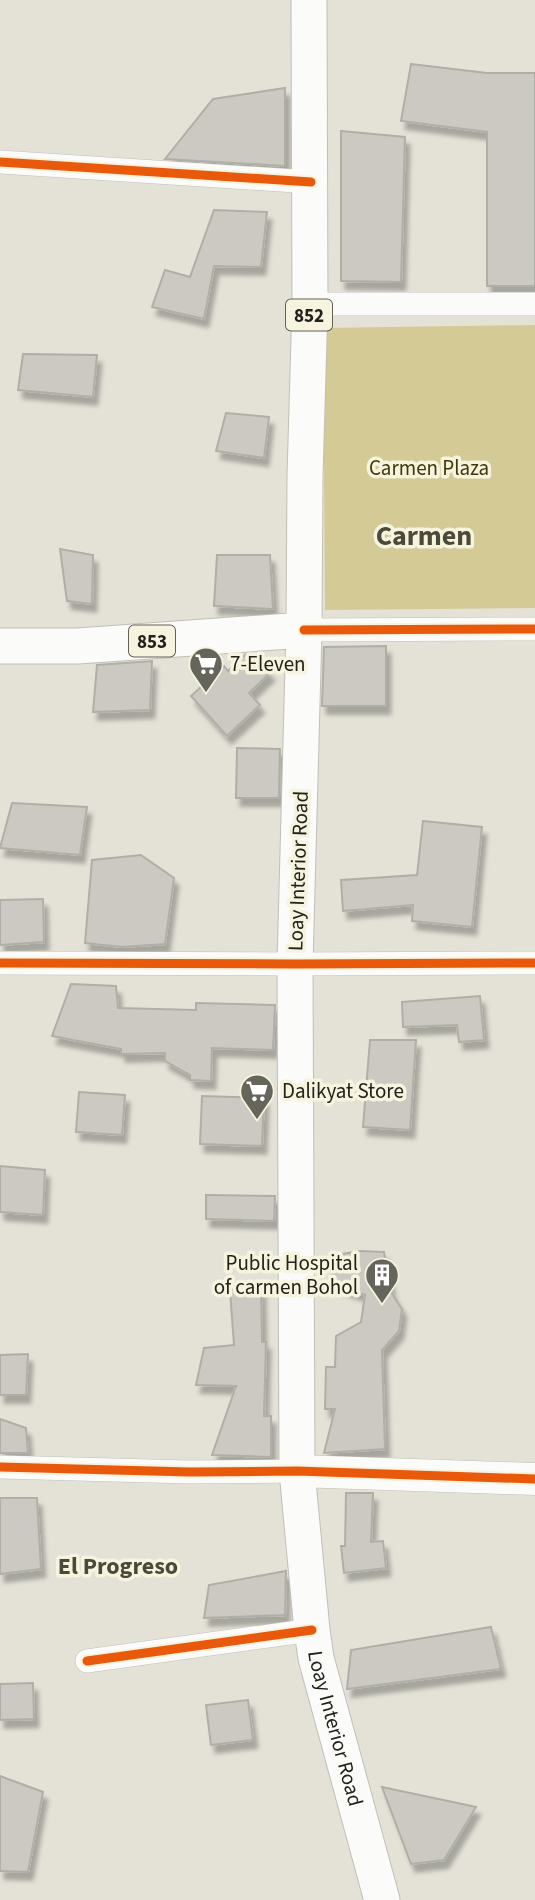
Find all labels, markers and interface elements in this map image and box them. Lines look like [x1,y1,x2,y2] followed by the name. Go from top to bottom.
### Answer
[286,300,332,330] road number: 852
[369,453,489,483] park label: Carmen Plaza
[376,516,472,556] district label: Carmen
[129,626,175,656] road number: 853
[187,645,225,694] supermarket icon: 7-Eleven
[230,649,306,679] place label: 7-Eleven
[280,790,316,952] street label: Loay Interior Road
[238,1072,276,1121] supermarket icon: Dalikyat Store
[282,1076,404,1106] place label: Dalikyat Store
[214,1248,358,1302] place label: Public Hospital of carmen Bohol
[363,1256,401,1305] building icon: Public Hospital of carmen Bohol
[58,1549,178,1584] district label: El Progreso
[300,1649,371,1810] street label: Loay Interior Road

